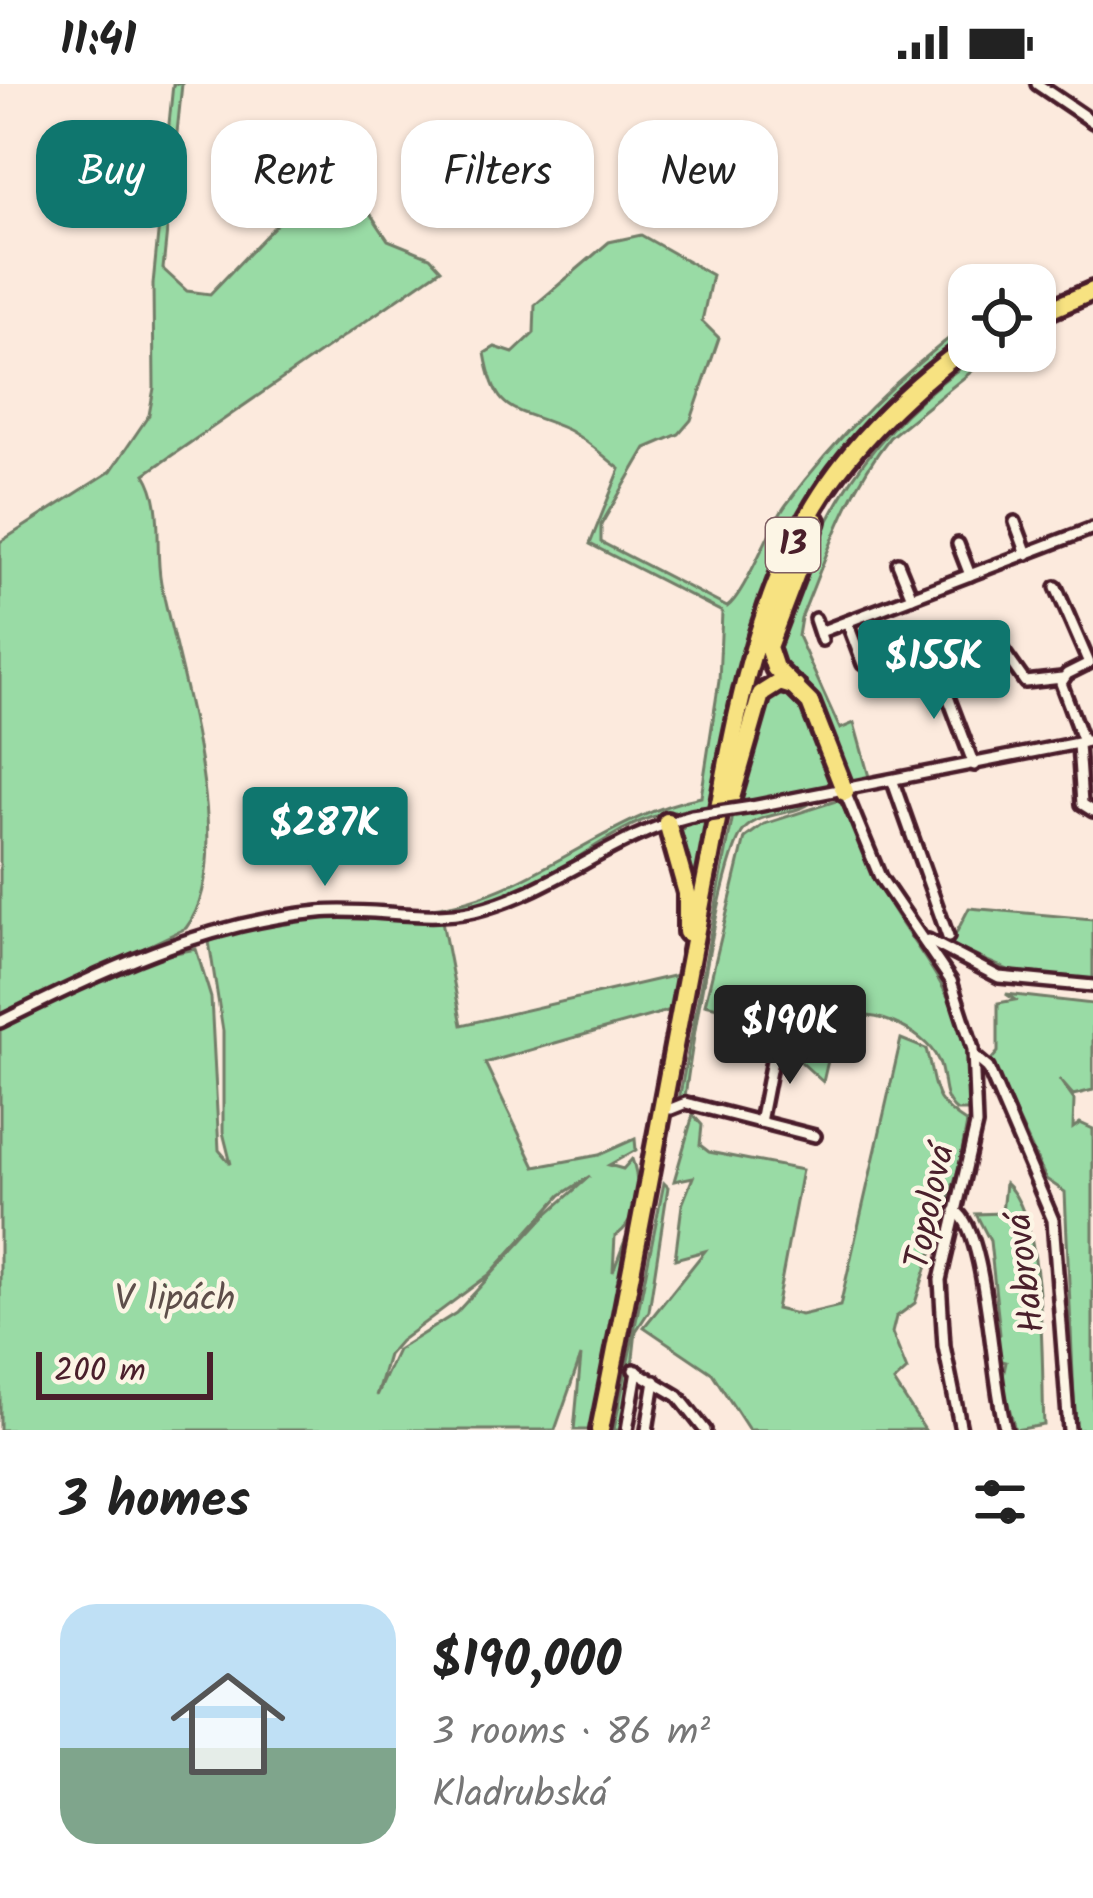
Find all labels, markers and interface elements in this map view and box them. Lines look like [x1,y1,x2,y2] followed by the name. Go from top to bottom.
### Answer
[60,6,136,78] text: 11:41
[36,120,187,228] chip: Buy
[211,120,377,228] chip: Rent
[401,120,594,228] chip: Filters
[618,120,778,228] chip: New
[948,264,1056,372] map controls
[948,264,1056,372] button: locate
[766,518,820,572] road number: 13
[850,620,1018,722] pin: $155K
[885,628,983,690] text: $155K
[241,787,409,889] pin: $287K
[270,795,380,857] text: $287K
[706,985,874,1087] pin: $190K
[741,993,839,1055] text: $190K
[890,1136,973,1275] street label: Topolová
[991,1207,1063,1336] street label: Habrová
[115,1272,235,1329] park label: V lipách
[36,1346,213,1399] scale bar
[54,1346,146,1399] text: 200 m
[60,1462,250,1543] text: 3 homes
[967,1469,1033,1535] icon: filters
[432,1622,621,1703] text: $190,000
[156,1652,300,1796] icon: home
[432,1703,710,1765] text: 3 rooms · 86 m²
[432,1765,608,1827] text: Kladrubská

